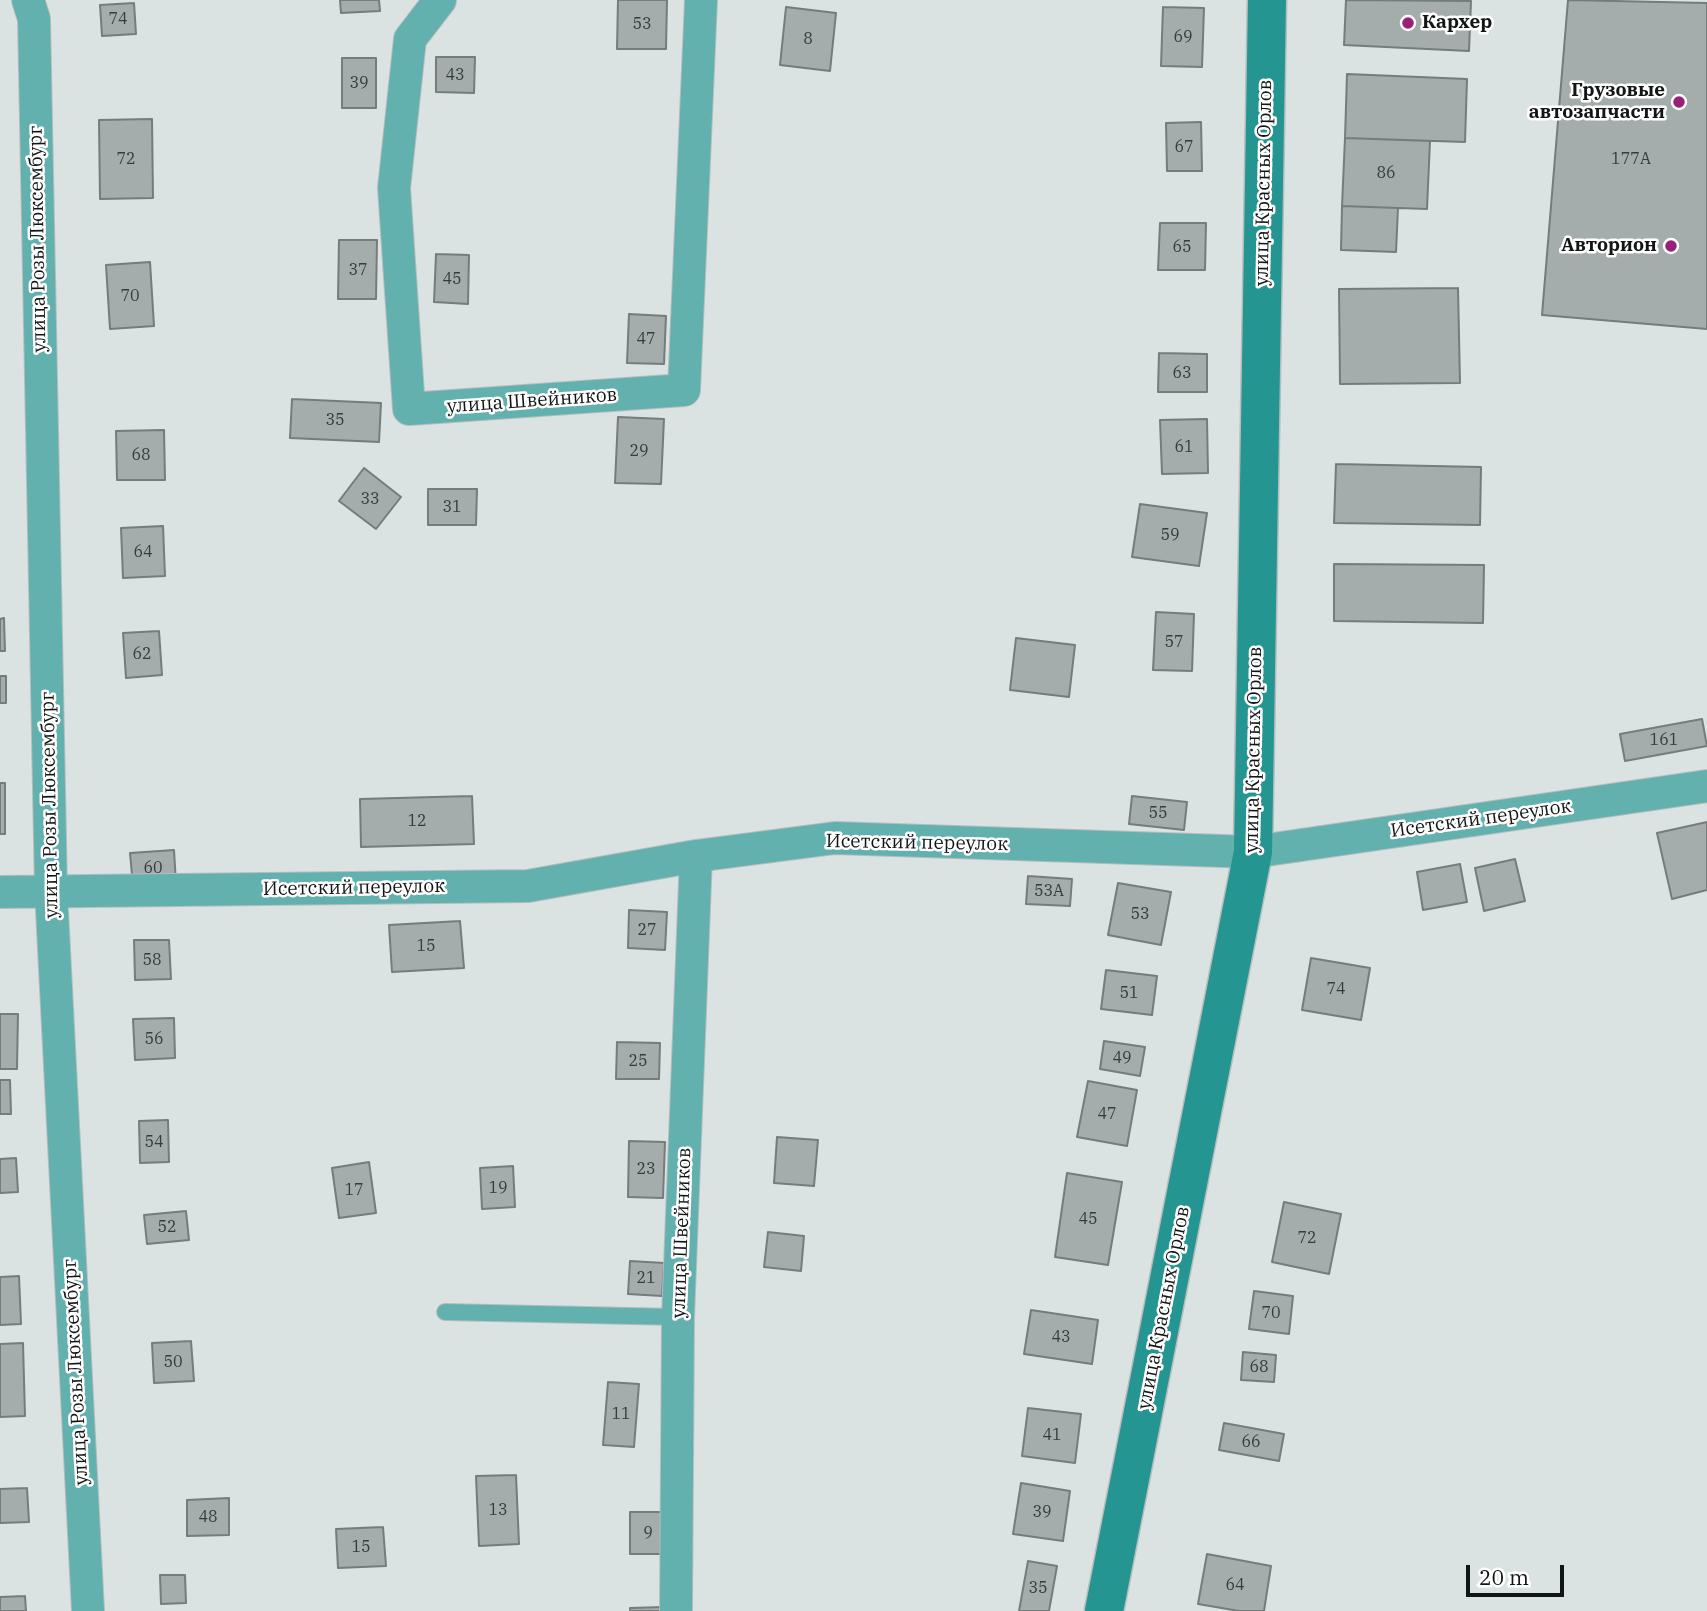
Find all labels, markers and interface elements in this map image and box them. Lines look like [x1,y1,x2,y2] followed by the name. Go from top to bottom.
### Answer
[108,9,128,29] house number: 74
[1422,12,1492,34] place label: Кархер
[632,14,652,34] house number: 53
[1400,15,1416,31] marker: Кархер
[1173,27,1193,47] house number: 69
[803,29,813,49] house number: 8
[445,65,465,85] house number: 43
[349,73,369,93] house number: 39
[1251,80,1277,286] street label: улица Красных Орлов
[1529,80,1665,124] place label: Грузовые автозапчасти
[1671,94,1687,110] marker: Грузовые автозапчасти
[25,125,51,353] street label: улица Розы Люксембург
[1174,137,1194,157] house number: 67
[116,149,136,169] house number: 72
[1611,149,1651,169] house number: 177А
[1376,163,1396,183] house number: 86
[1561,235,1657,257] place label: Авторион
[1172,237,1192,257] house number: 65
[1663,238,1679,254] marker: Авторион
[348,260,368,280] house number: 37
[442,269,462,289] house number: 45
[120,286,140,306] house number: 70
[636,329,656,349] house number: 47
[1172,363,1192,383] house number: 63
[446,384,618,418] street label: улица Швейников
[325,410,345,430] house number: 35
[1174,437,1194,457] house number: 61
[629,441,649,461] house number: 29
[131,445,151,465] house number: 68
[360,489,380,509] house number: 33
[442,497,462,517] house number: 31
[1160,525,1180,545] house number: 59
[133,542,153,562] house number: 64
[1164,632,1184,652] house number: 57
[132,644,152,664] house number: 62
[1241,647,1267,853] street label: улица Красных Орлов
[37,691,63,919] street label: улица Розы Люксембург
[1650,730,1678,750] house number: 161
[1389,795,1573,843] street label: Исетский переулок
[1148,803,1168,823] house number: 55
[407,811,427,831] house number: 12
[826,830,1008,856] street label: Исетский переулок
[143,858,163,878] house number: 60
[263,875,445,901] street label: Исетский переулок
[1034,881,1064,901] house number: 53А
[1130,904,1150,924] house number: 53
[637,920,657,940] house number: 27
[416,936,436,956] house number: 15
[142,950,162,970] house number: 58
[1326,979,1346,999] house number: 74
[1119,983,1139,1003] house number: 51
[144,1029,164,1049] house number: 56
[1112,1048,1132,1068] house number: 49
[628,1051,648,1071] house number: 25
[1097,1104,1117,1124] house number: 47
[144,1132,164,1152] house number: 54
[668,1147,696,1319] street label: улица Швейников
[636,1159,656,1179] house number: 23
[488,1178,508,1198] house number: 19
[344,1180,364,1200] house number: 17
[1133,1204,1195,1412] street label: улица Красных Орлов
[1078,1209,1098,1229] house number: 45
[157,1217,177,1237] house number: 52
[1297,1228,1317,1248] house number: 72
[59,1258,93,1486] street label: улица Розы Люксембург
[636,1268,656,1288] house number: 21
[1261,1303,1281,1323] house number: 70
[1051,1327,1071,1347] house number: 43
[163,1352,183,1372] house number: 50
[1249,1357,1269,1377] house number: 68
[611,1404,631,1424] house number: 11
[1042,1425,1062,1445] house number: 41
[1241,1432,1261,1452] house number: 66
[488,1500,508,1520] house number: 13
[1032,1502,1052,1522] house number: 39
[198,1507,218,1527] house number: 48
[643,1523,653,1543] house number: 9
[351,1537,371,1557] house number: 15
[1469,1552,1567,1596] scale bar
[1479,1563,1529,1591] text: 20 m
[1225,1575,1245,1595] house number: 64
[1028,1578,1048,1598] house number: 35

